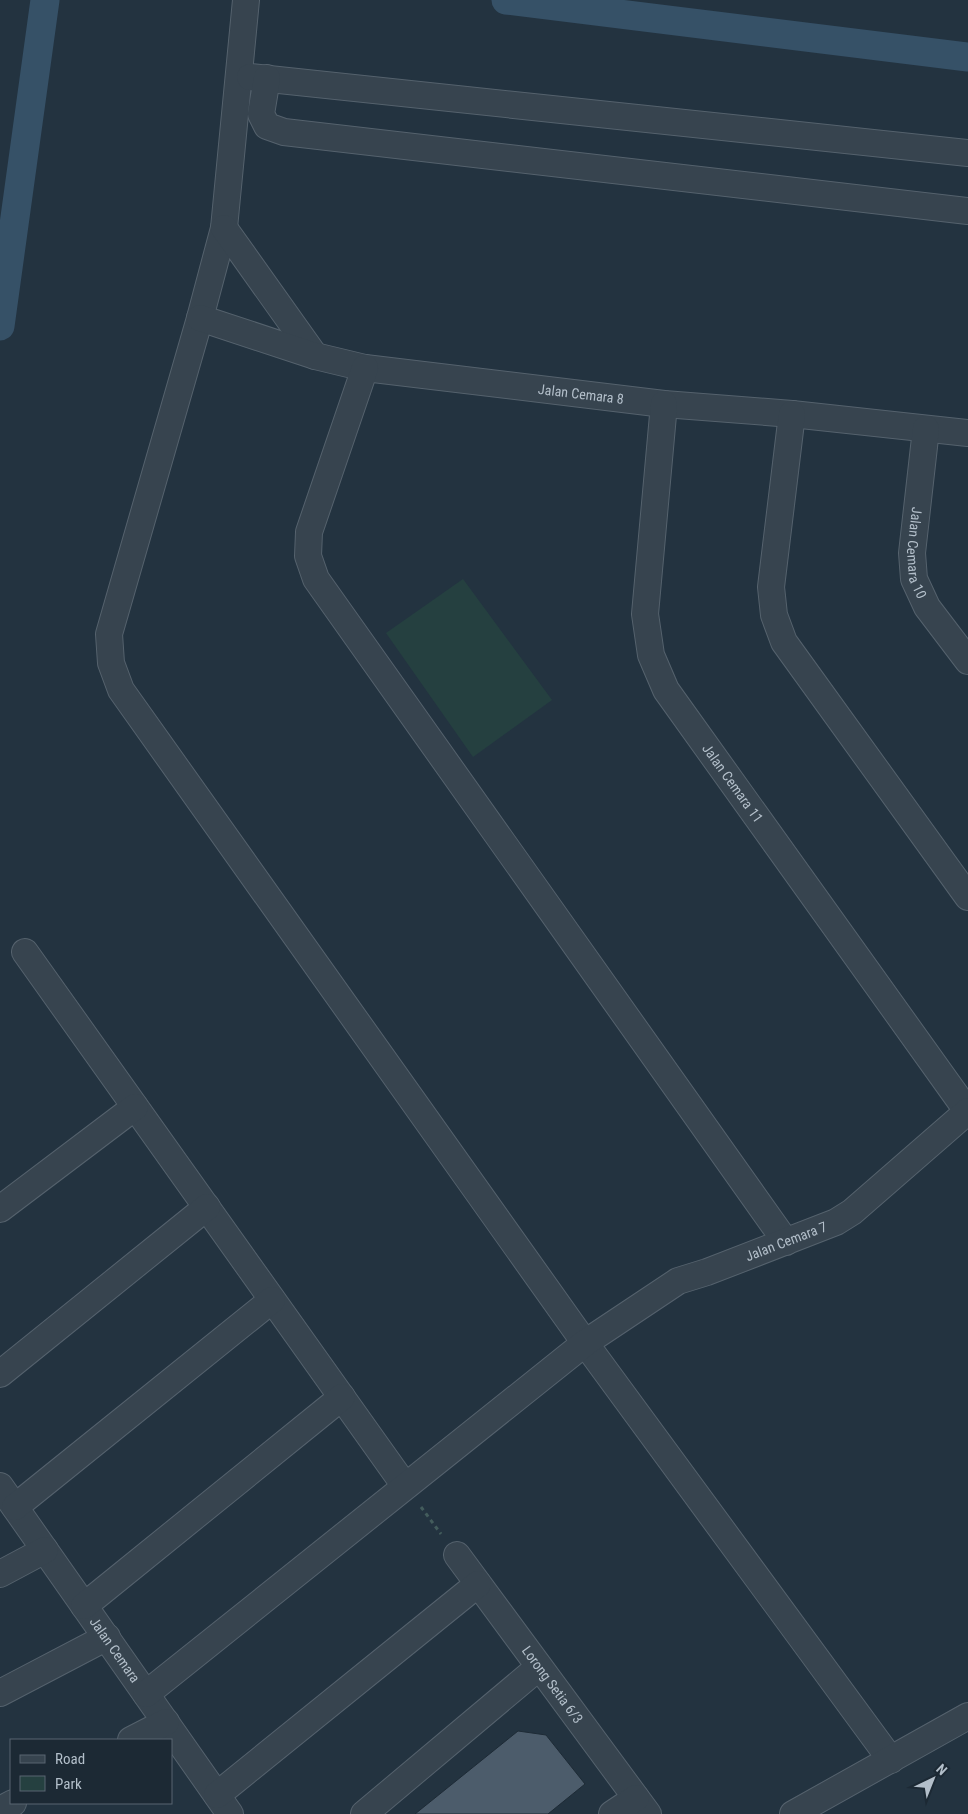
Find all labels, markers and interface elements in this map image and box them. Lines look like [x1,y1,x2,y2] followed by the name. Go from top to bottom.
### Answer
[537,381,625,407] street label: Jalan Cemara 8
[904,506,930,601] street label: Jalan Cemara 10
[699,741,766,826] street label: Jalan Cemara 11
[743,1218,829,1264] street label: Jalan Cemara 7
[86,1614,143,1685] street label: Jalan Cemara
[519,1643,586,1726] street label: Lorong Setia 6/3
[10,1739,172,1804] legend
[55,1750,85,1768] text: Road
[908,1754,958,1804] north arrow
[933,1761,950,1778] text: N
[55,1775,82,1793] text: Park

